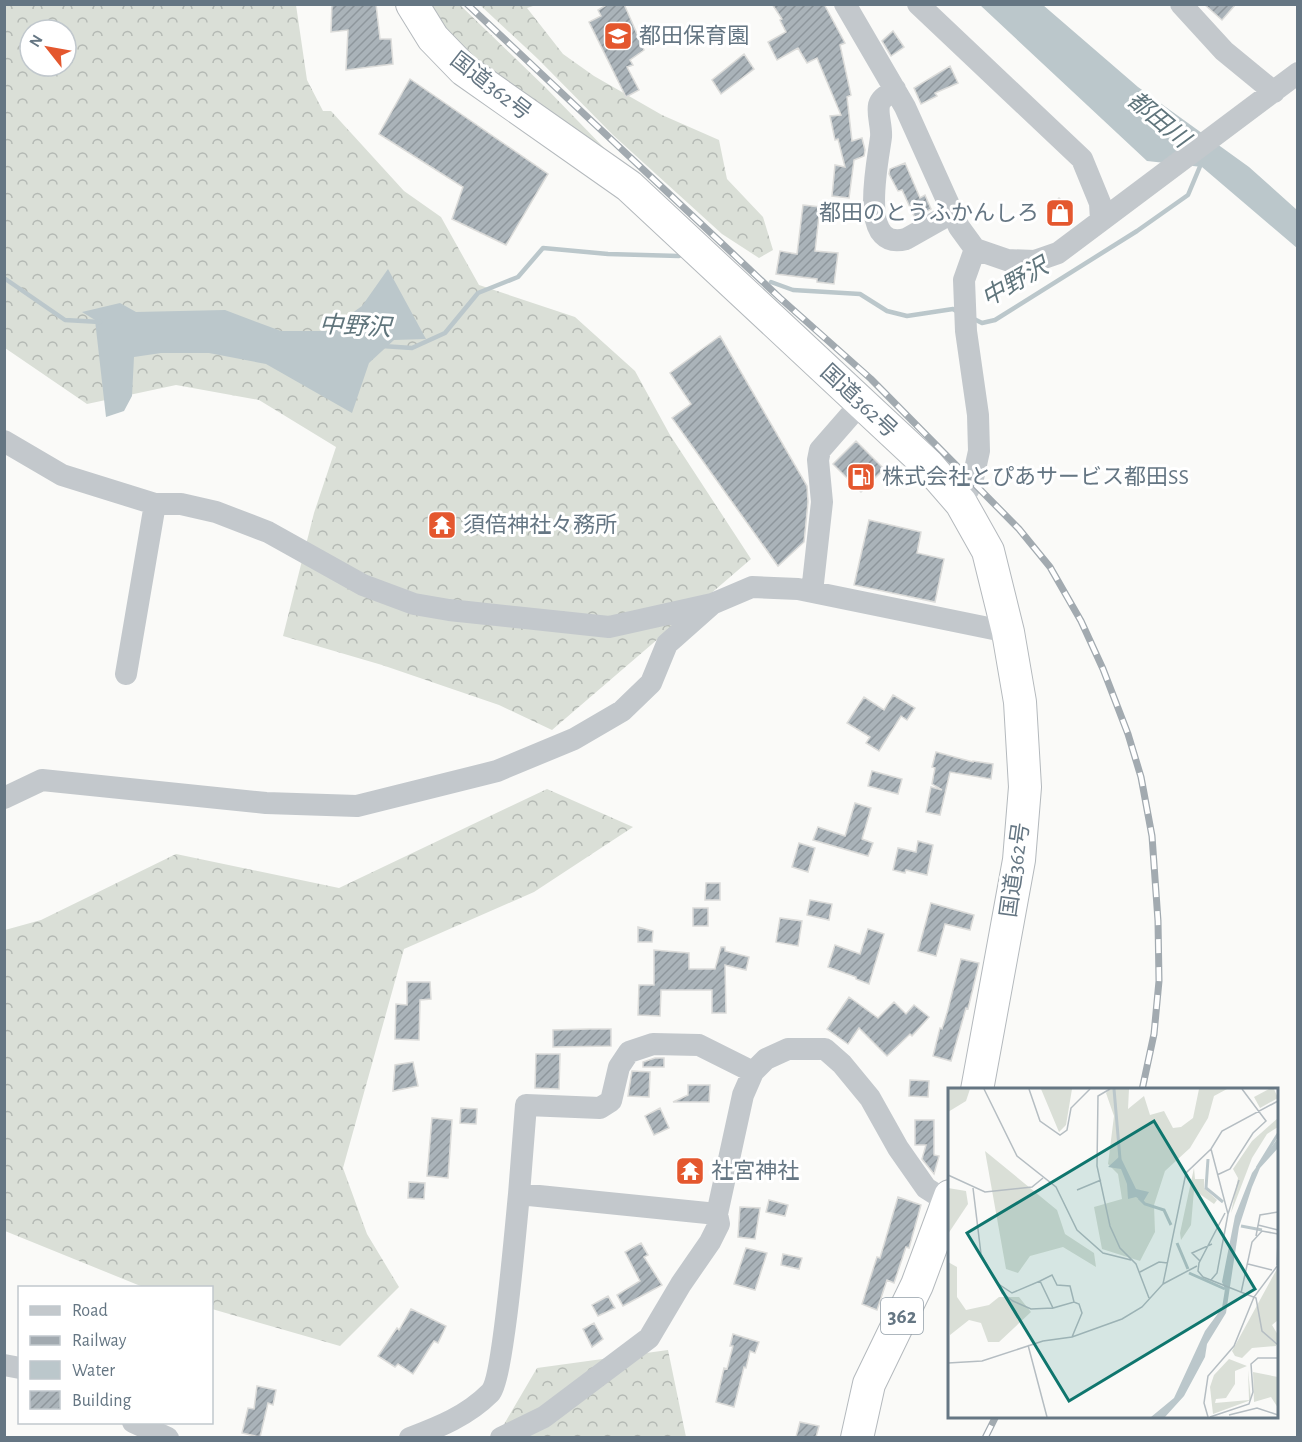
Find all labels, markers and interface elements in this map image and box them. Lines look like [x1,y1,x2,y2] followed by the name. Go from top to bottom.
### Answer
[18,18,78,78] north arrow
[602,20,634,52] school or university icon: 都田保育園
[639,24,749,47] place label: 都田保育園
[26,32,46,50] text: N
[447,47,536,124] street label: 国道362号
[1123,87,1196,154] water label: 都田川
[1044,197,1076,229] shop icon: 都田のとうふかんしろ
[819,201,1039,224] place label: 都田のとうふかんしろ
[977,251,1055,311] water label: 中野沢
[318,311,395,341] water label: 中野沢
[817,360,902,442] street label: 国道362号
[845,461,877,493] fuel station icon: 株式会社とぴあサービス都田SS
[882,465,1189,488] place label: 株式会社とぴあサービス都田SS
[426,509,458,541] temple icon: 須倍神社々務所
[463,513,617,536] place label: 須倍神社々務所
[996,821,1033,919] street label: 国道362号
[948,1088,1278,1418] inset map
[674,1155,706,1187] temple icon: 社宮神社
[711,1159,799,1182] place label: 社宮神社
[18,1286,213,1424] legend
[881,1298,923,1334] road number: 362
[72,1302,108,1320] text: Road
[72,1332,127,1350] text: Railway
[72,1362,115,1380] text: Water
[72,1392,132,1410] text: Building

